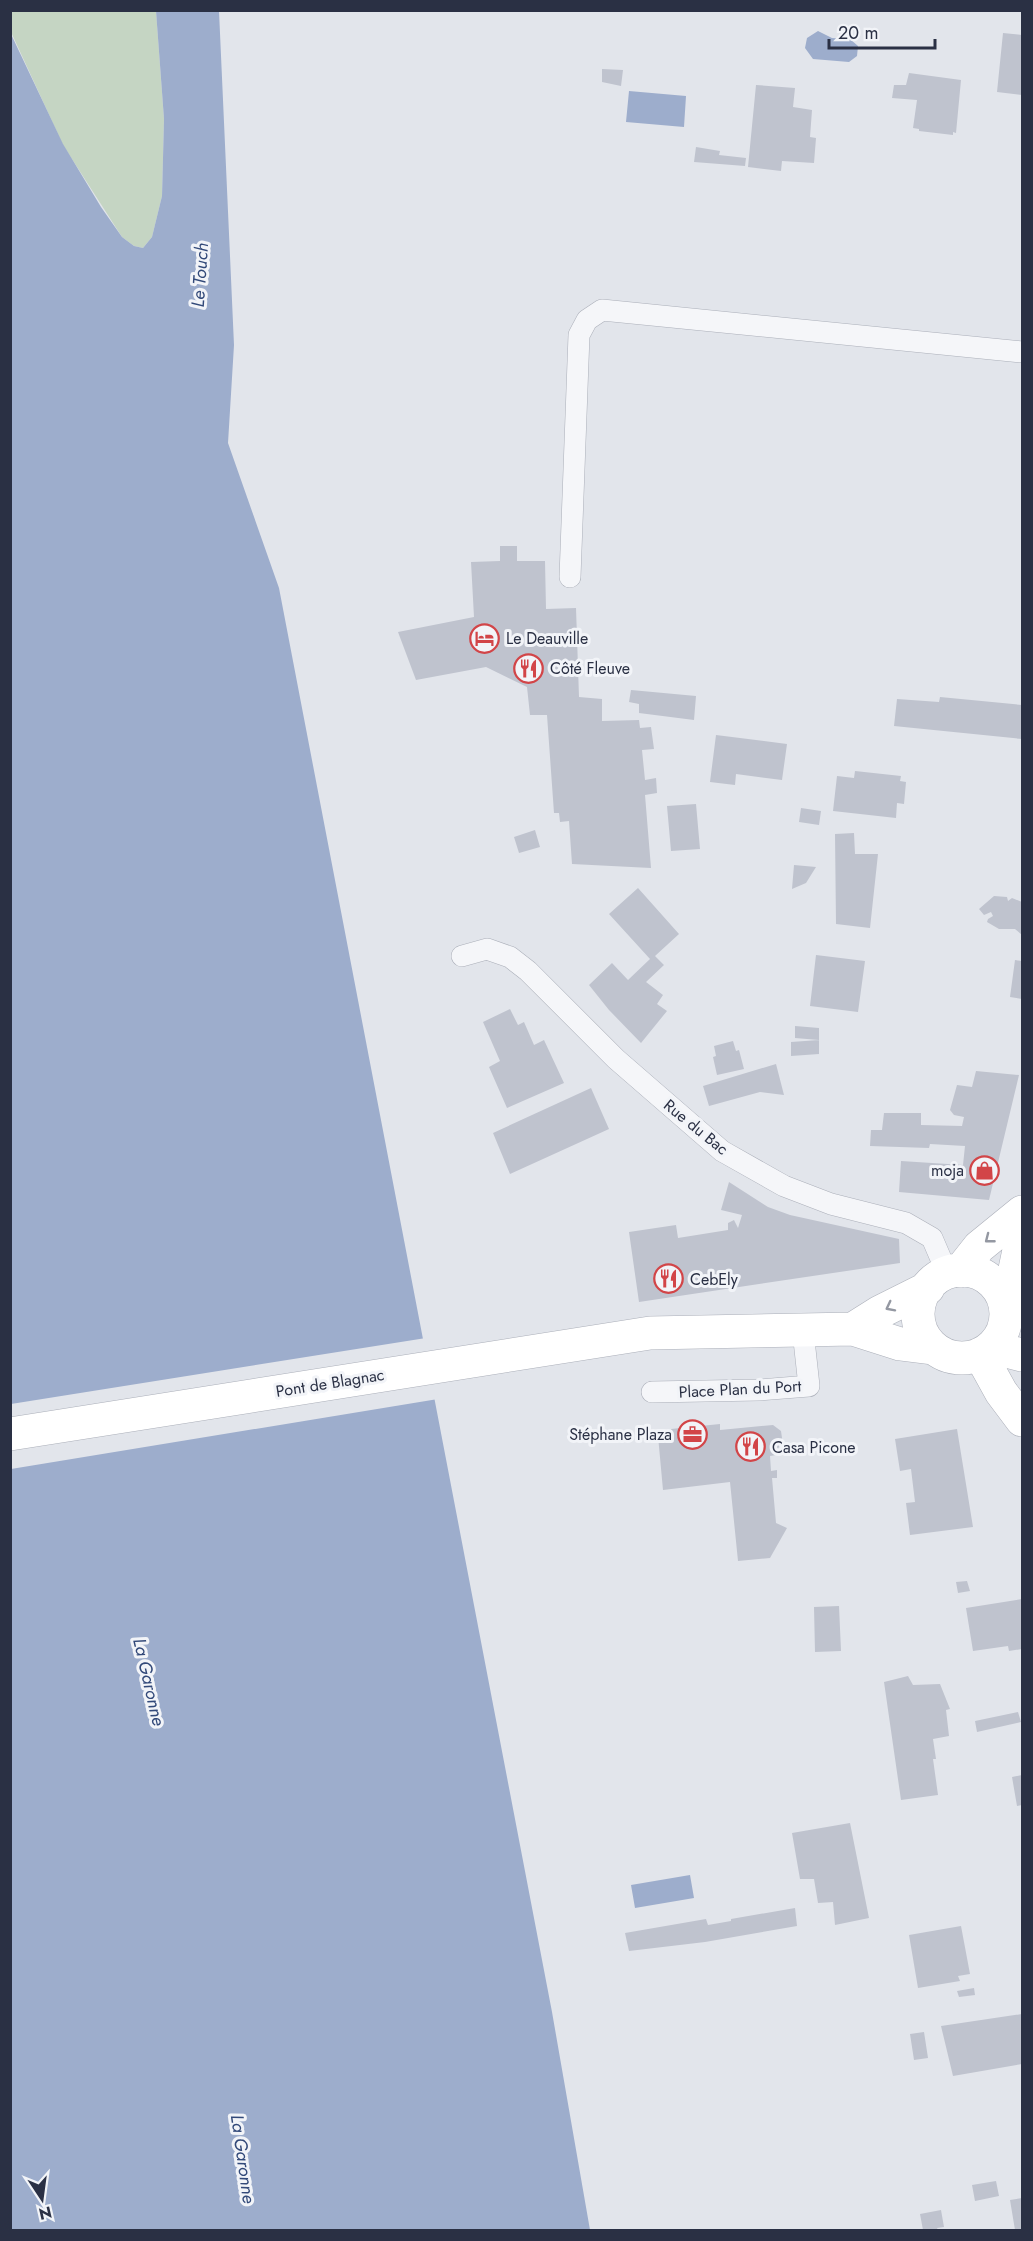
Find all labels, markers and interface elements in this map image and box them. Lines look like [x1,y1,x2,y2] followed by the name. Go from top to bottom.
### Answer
[829,12,936,50] scale bar
[838,20,878,46] text: 20 m
[185,242,215,308] water label: Le Touch
[469,622,501,654] hotel icon: Le Deauville
[506,627,588,650] place label: Le Deauville
[513,652,545,684] restaurant icon: Côté Fleuve
[550,657,630,680] place label: Côté Fleuve
[659,1094,733,1160] street label: Rue du Bac
[969,1154,1001,1186] shop icon: moja
[931,1159,964,1182] place label: moja
[985,1232,996,1243] one-way arrow
[653,1263,685,1295] restaurant icon: CebEly
[690,1268,739,1291] place label: CebEly
[885,1300,896,1312] one-way arrow
[274,1363,386,1403] street label: Pont de Blagnac
[678,1374,802,1404] street label: Place Plan du Port
[677,1418,709,1450] office icon: Stéphane Plaza
[569,1423,672,1446] place label: Stéphane Plaza
[735,1431,767,1463] restaurant icon: Casa Picone
[772,1436,856,1459] place label: Casa Picone
[126,1636,172,1728] water label: La Garonne
[224,2113,262,2205] water label: La Garonne
[12,2169,72,2229] north arrow
[36,2200,54,2226] text: N

